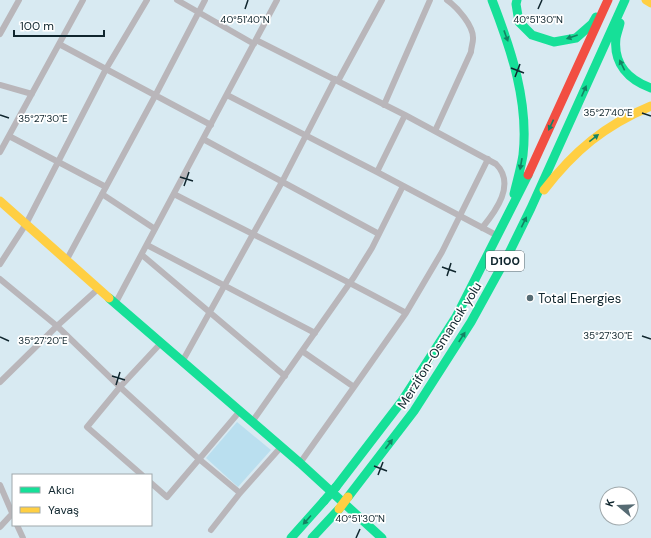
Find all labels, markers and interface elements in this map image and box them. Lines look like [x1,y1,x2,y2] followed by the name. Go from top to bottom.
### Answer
[14,12,104,38] scale bar
[220,13,270,26] text: 40°51'40"N
[513,13,563,26] text: 40°51'30"N
[20,18,54,34] text: 100 m
[503,31,509,43] one-way arrow
[566,35,578,41] one-way arrow
[619,59,625,71] one-way arrow
[581,86,587,97] one-way arrow
[583,106,633,119] text: 35°27'40"E
[18,112,68,125] text: 35°27'30"E
[548,119,554,130] one-way arrow
[589,134,600,142] one-way arrow
[518,158,524,170] one-way arrow
[521,217,527,228] one-way arrow
[486,251,524,271] road number: D100
[393,279,485,412] street label: Merzifon-Osmancık yolu
[538,290,621,307] place label: Total Energies
[525,293,535,303] marker: Total Energies
[583,329,633,342] text: 35°27'30"E
[458,331,466,342] one-way arrow
[18,334,68,347] text: 35°27'20"E
[385,438,393,449] one-way arrow
[12,474,152,526] legend
[48,482,74,498] text: Akıcı
[599,486,639,526] north arrow
[602,497,617,508] text: K
[48,502,79,518] text: Yavaş
[335,512,385,525] text: 40°51'30"N
[303,514,312,525] one-way arrow

